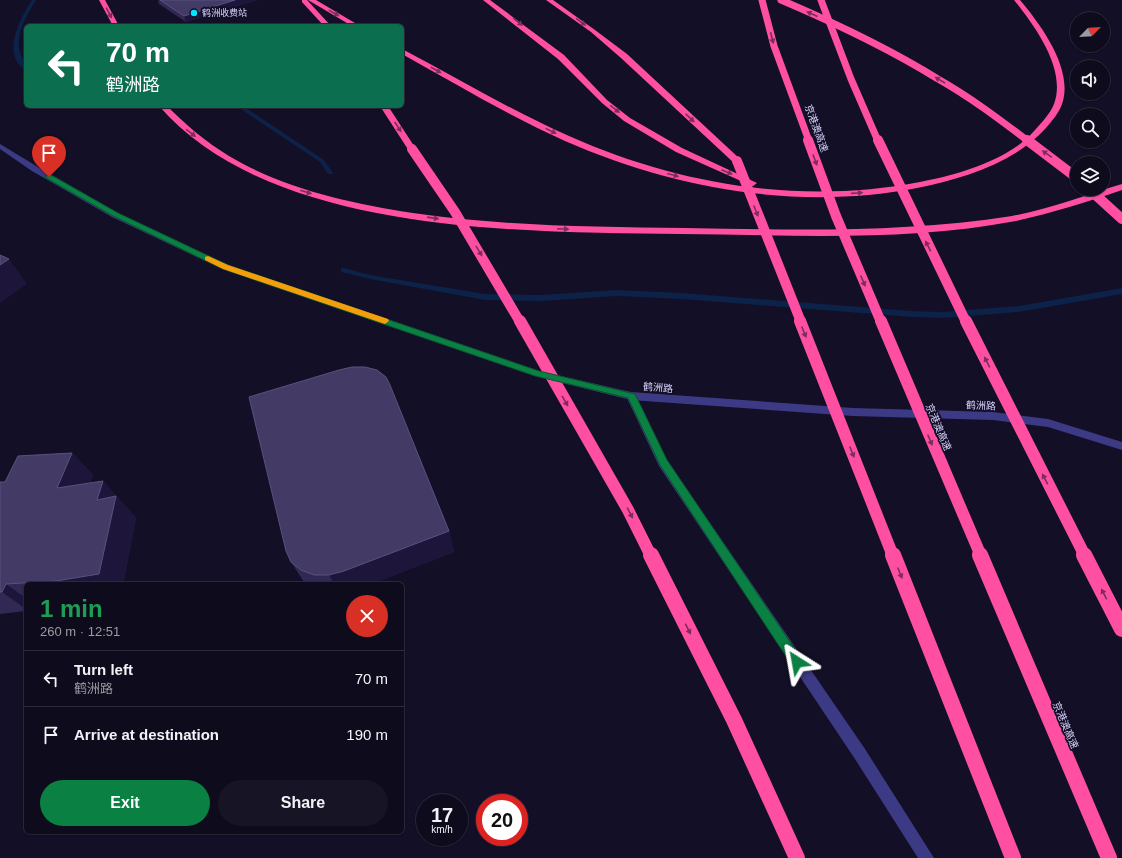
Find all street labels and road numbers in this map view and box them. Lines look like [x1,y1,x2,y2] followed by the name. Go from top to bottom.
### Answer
[803,103,830,154] street label: 京港澳高速
[643,381,673,394] street label: 鹤洲路
[966,399,996,412] street label: 鹤洲路
[924,402,953,452] street label: 京港澳高速
[1051,700,1080,750] street label: 京港澳高速

